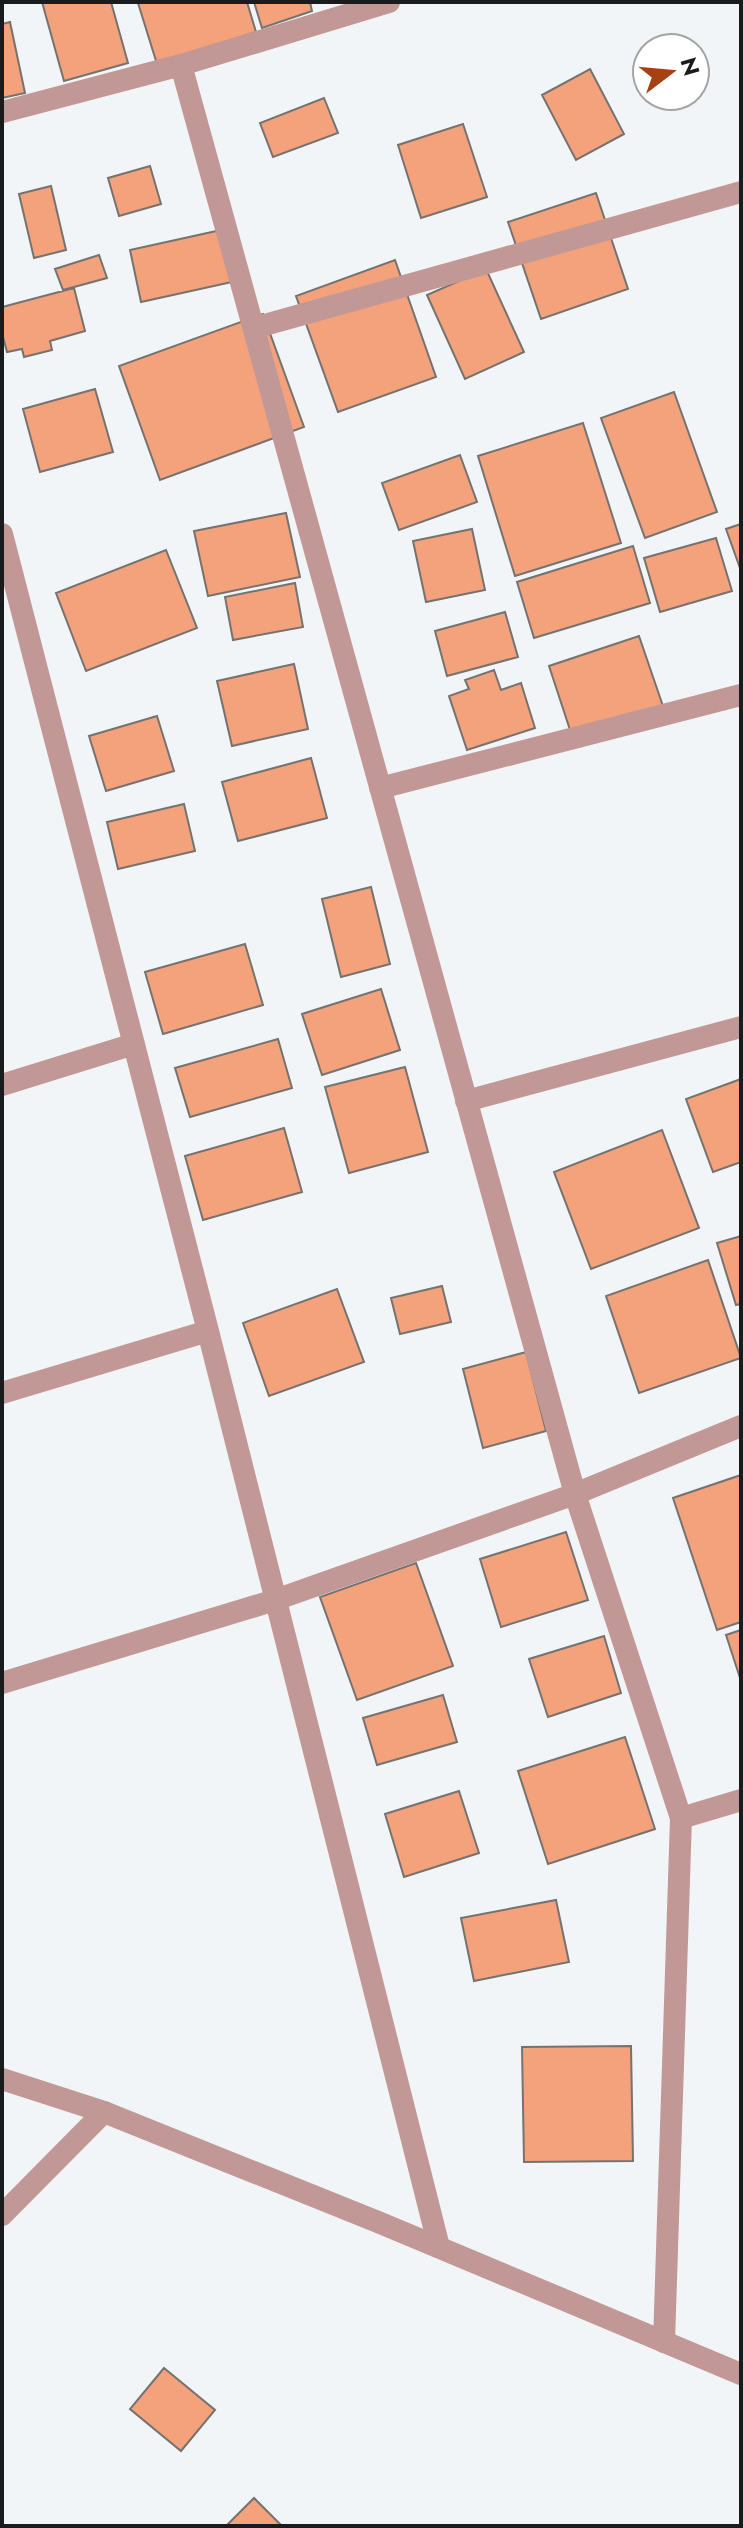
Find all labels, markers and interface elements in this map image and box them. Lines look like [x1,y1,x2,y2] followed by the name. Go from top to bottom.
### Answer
[631,32,711,112] north arrow
[672,54,708,79] text: N

